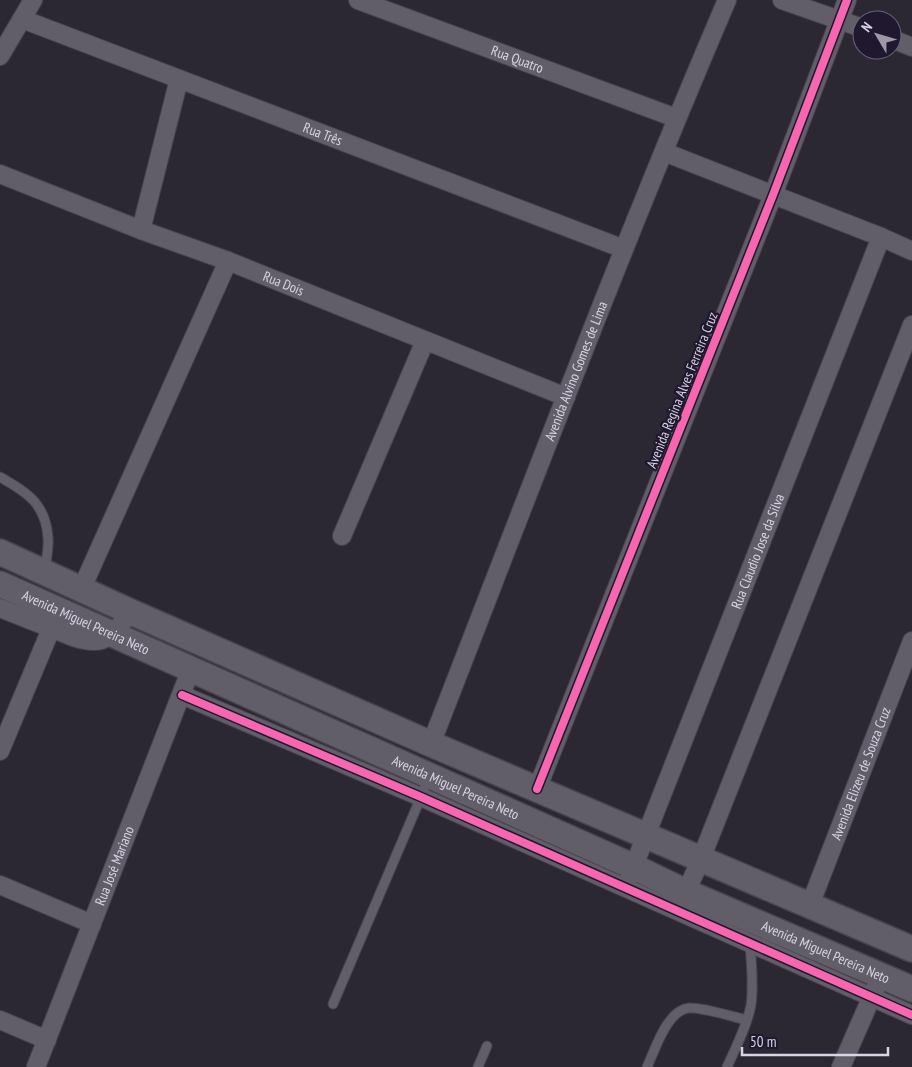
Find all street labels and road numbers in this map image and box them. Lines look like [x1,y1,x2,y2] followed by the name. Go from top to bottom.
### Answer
[489,41,546,77] street label: Rua Quatro
[301,118,345,150] street label: Rua Três
[260,267,307,300] street label: Rua Dois
[540,299,611,443] street label: Avenida Alvino Gomes de Lima
[642,309,722,471] street label: Avenida Regina Alves Ferreira Cruz
[727,491,788,611] street label: Rua Claudio Jose da Silva
[19,586,152,659] street label: Avenida Miguel Pereira Neto
[827,704,895,843] street label: Avenida Elizeu de Souza Cruz
[389,751,522,824] street label: Avenida Miguel Pereira Neto
[91,824,138,908] street label: Rua José Mariano
[759,917,892,987] street label: Avenida Miguel Pereira Neto

